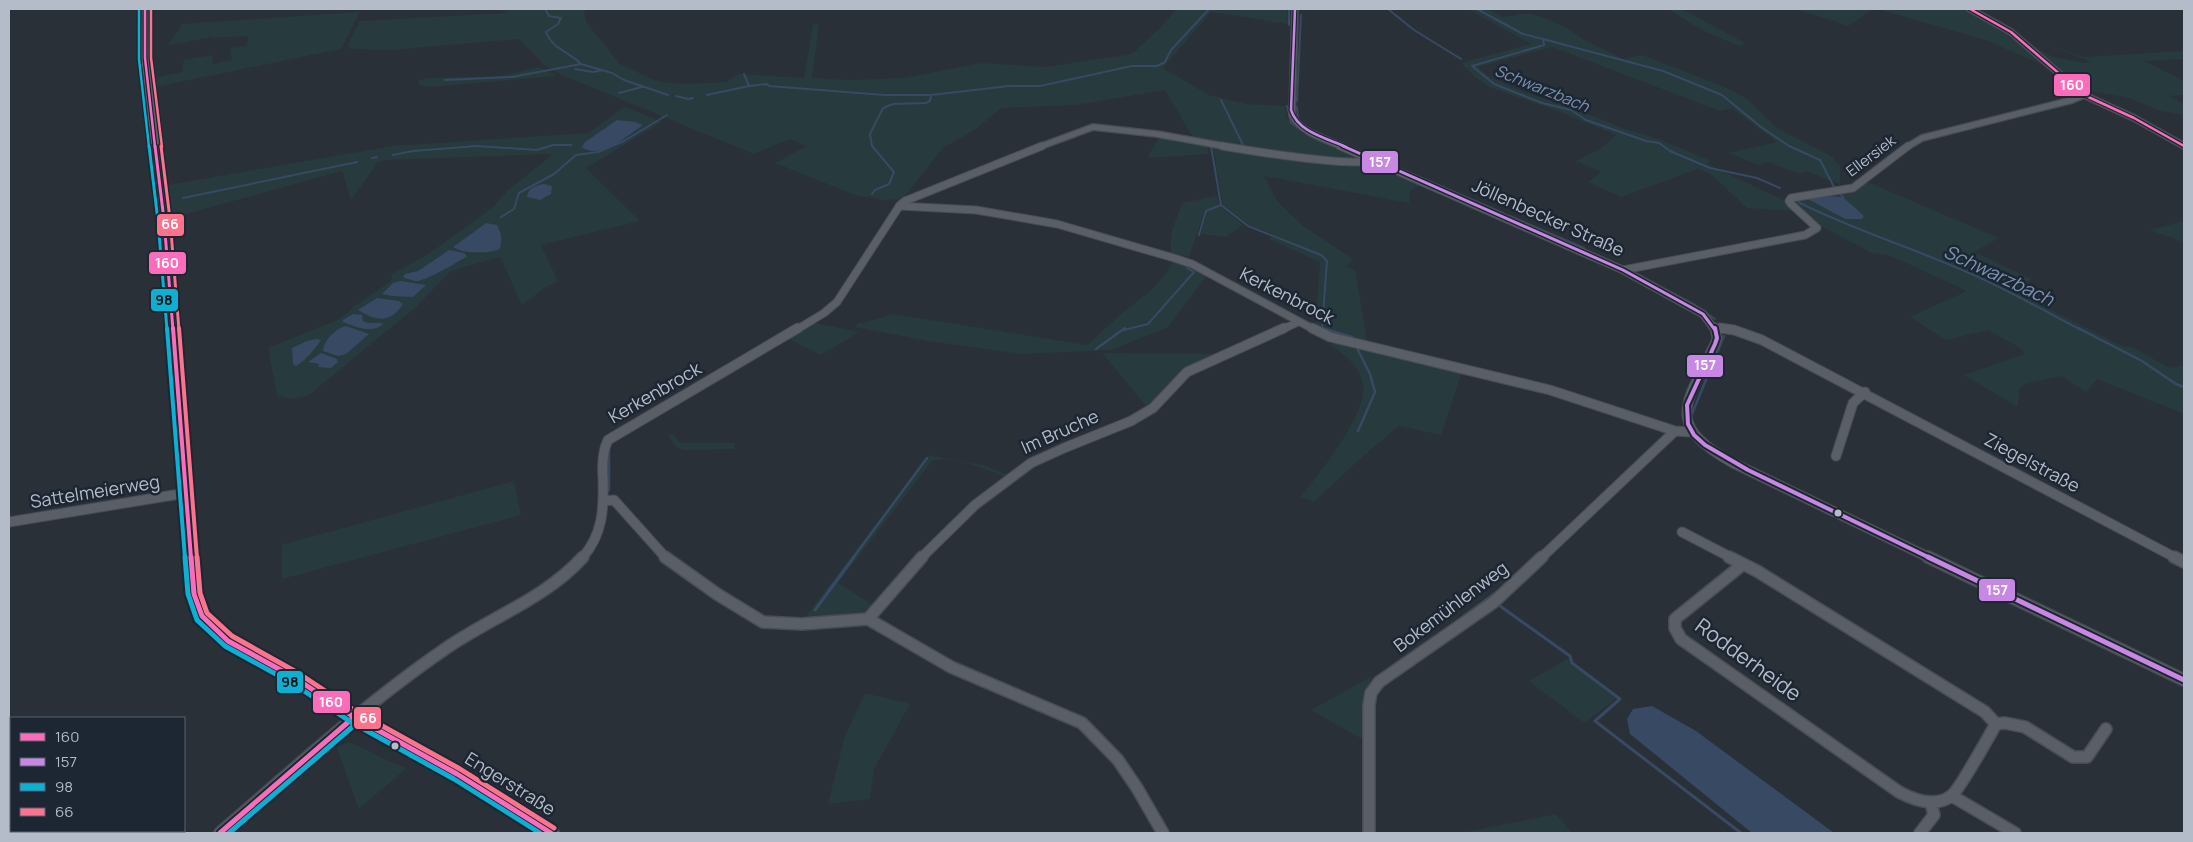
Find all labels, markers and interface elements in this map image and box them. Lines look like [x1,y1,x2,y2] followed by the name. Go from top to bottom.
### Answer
[1492,59,1593,117] water label: Schwarzbach
[2053,73,2091,97] line badge: 160
[2060,75,2084,94] text: 160
[1842,130,1900,181] street label: Ellersiek
[1361,150,1399,174] line badge: 157
[1369,152,1391,171] text: 157
[1468,173,1628,262] street label: Jöllenbecker Straße
[156,213,185,237] line badge: 66
[161,214,179,233] text: 66
[1940,238,2059,312] water label: Schwarzbach
[148,251,187,275] line badge: 160
[155,253,179,272] text: 160
[1236,261,1340,330] street label: Kerkenbrock
[150,288,179,312] line badge: 98
[155,290,173,309] text: 98
[1686,354,1724,378] line badge: 157
[604,355,706,428] street label: Kerkenbrock
[1694,355,1716,374] text: 157
[1017,403,1102,459] street label: Im Bruche
[1980,427,2085,497] street label: Ziegelstraße
[28,469,161,513] street label: Sattelmeierweg
[1833,508,1843,518] unlabelled marker
[1388,555,1512,657] street label: Bokemühlenweg
[1978,578,2016,602] line badge: 157
[1986,580,2008,599] text: 157
[1690,611,1807,707] street label: Rodderheide
[276,670,304,694] line badge: 98
[281,672,299,691] text: 98
[312,690,351,714] line badge: 160
[319,692,343,711] text: 160
[353,706,382,730] line badge: 66
[359,708,377,727] text: 66
[10,717,185,832] legend
[55,726,79,747] text: 160
[390,741,400,751] unlabelled marker
[461,746,560,820] street label: Engerstraße
[55,751,77,772] text: 157
[55,776,73,797] text: 98
[55,801,74,822] text: 66

